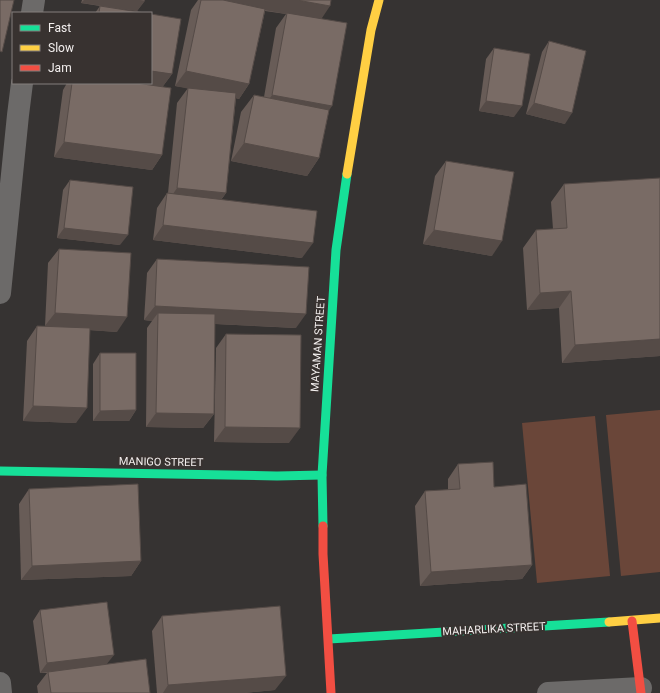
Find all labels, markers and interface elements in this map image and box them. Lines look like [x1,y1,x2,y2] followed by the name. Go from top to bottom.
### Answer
[12,12,152,84] legend
[48,21,71,35] text: Fast
[48,41,74,55] text: Slow
[48,61,72,75] text: Jam
[308,295,328,392] street label: MAYAMAN STREET
[119,455,204,469] street label: MANIGO STREET
[442,620,546,638] street label: MAHARLIKA STREET

